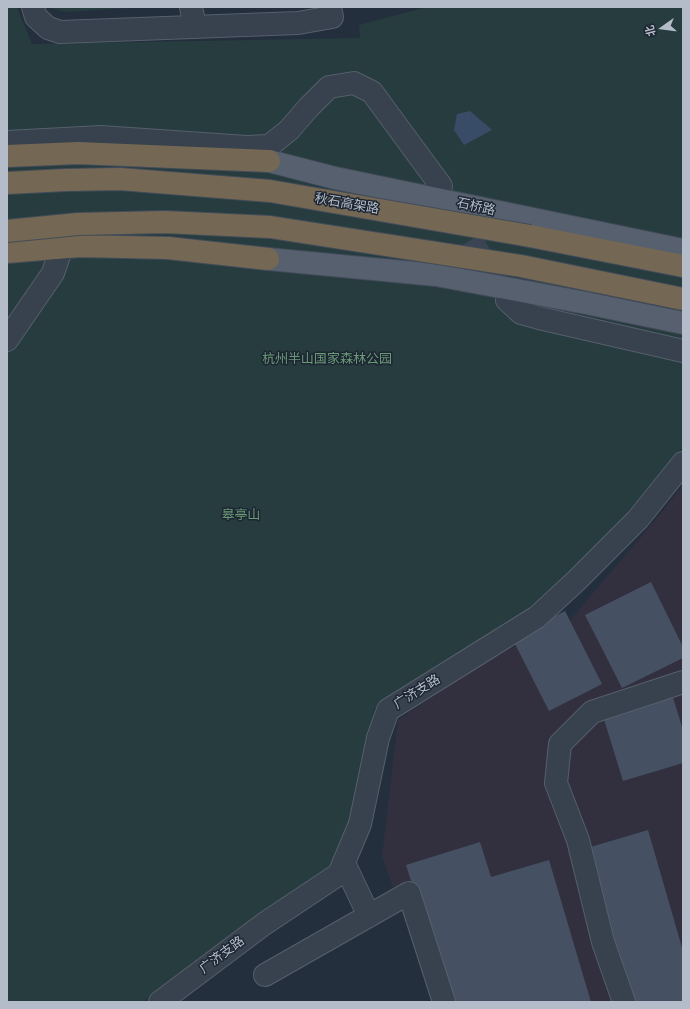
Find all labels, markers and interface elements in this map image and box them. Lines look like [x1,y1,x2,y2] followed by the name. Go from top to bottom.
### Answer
[642,8,682,48] north arrow
[642,24,658,38] text: 北
[314,191,380,217] street label: 秋石高架路
[455,195,497,219] street label: 石桥路
[262,351,392,367] park label: 杭州半山国家森林公园
[222,507,260,523] park label: 皋亭山
[391,672,443,712] street label: 广济支路
[197,933,247,977] street label: 广济支路

